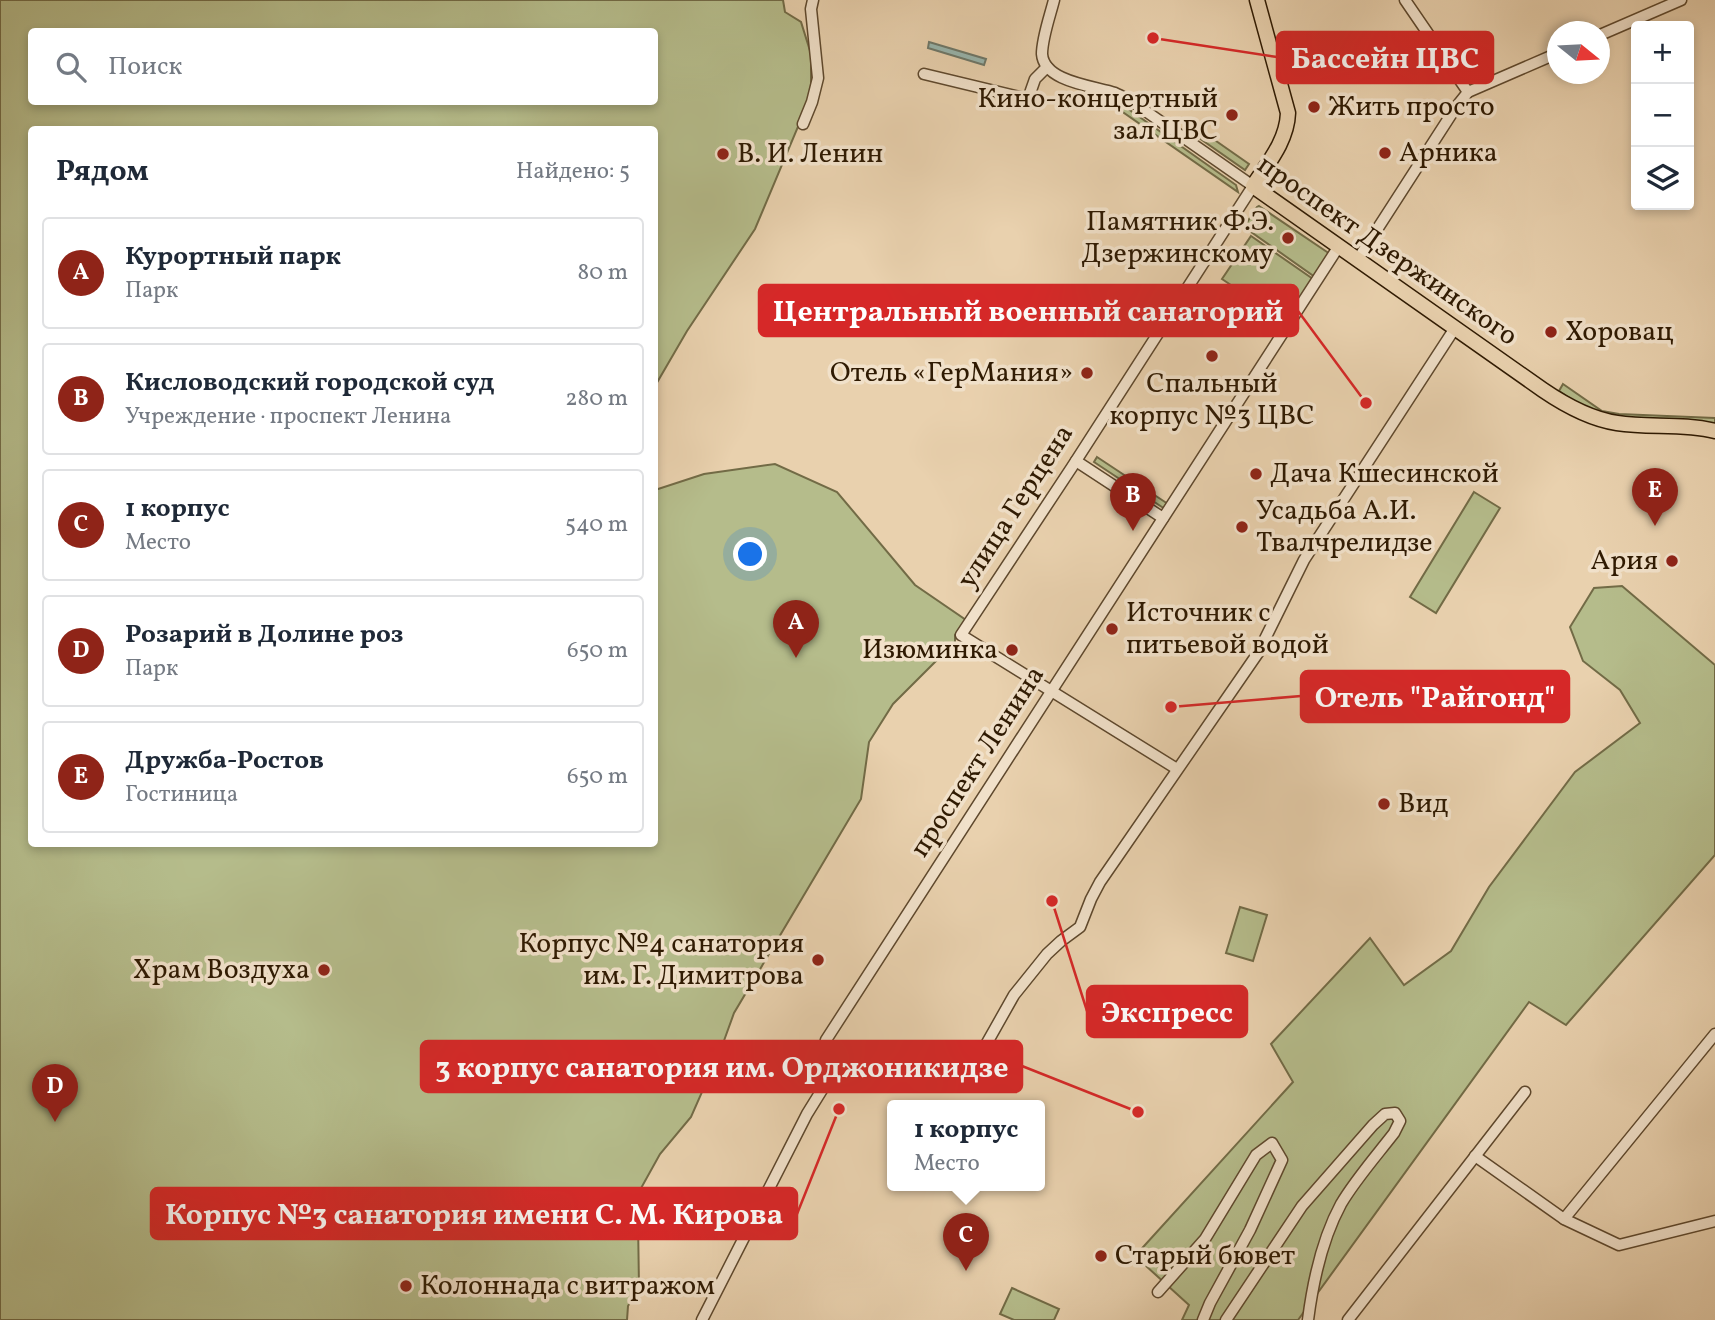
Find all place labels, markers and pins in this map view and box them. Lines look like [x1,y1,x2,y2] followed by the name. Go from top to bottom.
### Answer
[1277,32,1493,83] callout: Бассейн ЦВС
[977,80,1218,151] place label: Кино-концертный зал ЦВС
[1328,88,1495,127] place label: Жить просто
[1306,99,1322,115] marker: Жить просто
[1224,107,1240,123] marker: Кино-концертный зал ЦВС
[1399,134,1498,173] place label: Арника
[737,135,883,174] place label: В. И. Ленин
[1377,145,1393,161] marker: Арника
[715,146,731,162] marker: В. И. Ленин
[1081,203,1274,274] place label: Памятник Ф.Э. Дзержинскому
[1280,230,1296,246] marker: Памятник Ф.Э. Дзержинскому
[759,285,1298,336] callout: Центральный военный санаторий
[1565,313,1674,352] place label: Хоровац
[1543,324,1559,340] marker: Хоровац
[1204,348,1220,364] marker: Спальный корпус №3 ЦВС
[830,354,1073,393] place label: Отель «ГерМания»
[1079,365,1095,381] marker: Отель «ГерМания»
[1110,365,1314,436] place label: Спальный корпус №3 ЦВС
[1270,455,1499,494] place label: Дача Кшесинской
[1248,466,1264,482] marker: Дача Кшесинской
[1632,468,1678,526] pin: E
[1110,473,1156,531] pin: B
[1256,492,1433,563] place label: Усадьба А.И. Твалчрелидзе
[1234,519,1250,535] marker: Усадьба А.И. Твалчрелидзе
[1591,542,1658,581] place label: Ария
[1664,553,1680,569] marker: Ария
[1126,594,1329,665] place label: Источник с питьевой водой
[773,600,819,658] pin: A
[1104,621,1120,637] marker: Источник с питьевой водой
[862,631,998,670] place label: Изюминка
[1004,642,1020,658] marker: Изюминка
[1301,671,1569,722] callout: Отель "Райгонд"
[1398,785,1448,824] place label: Вид
[1376,796,1392,812] marker: Вид
[518,925,804,996] place label: Корпус №4 санатория им. Г. Димитрова
[133,951,310,990] place label: Храм Воздуха
[810,952,826,968] marker: Корпус №4 санатория им. Г. Димитрова
[316,962,332,978] marker: Храм Воздуха
[1087,986,1247,1037] callout: Экспресс
[421,1041,1022,1092] callout: 3 корпус санатория им. Орджоникидзе
[32,1064,78,1122] pin: D
[151,1188,797,1239] callout: Корпус №3 санатория имени С. М. Кирова
[943,1213,989,1271] pin: C
[1115,1237,1295,1276] place label: Старый бювет
[1093,1248,1109,1264] marker: Старый бювет
[420,1267,715,1306] place label: Колоннада с витражом
[398,1278,414,1294] marker: Колоннада с витражом

